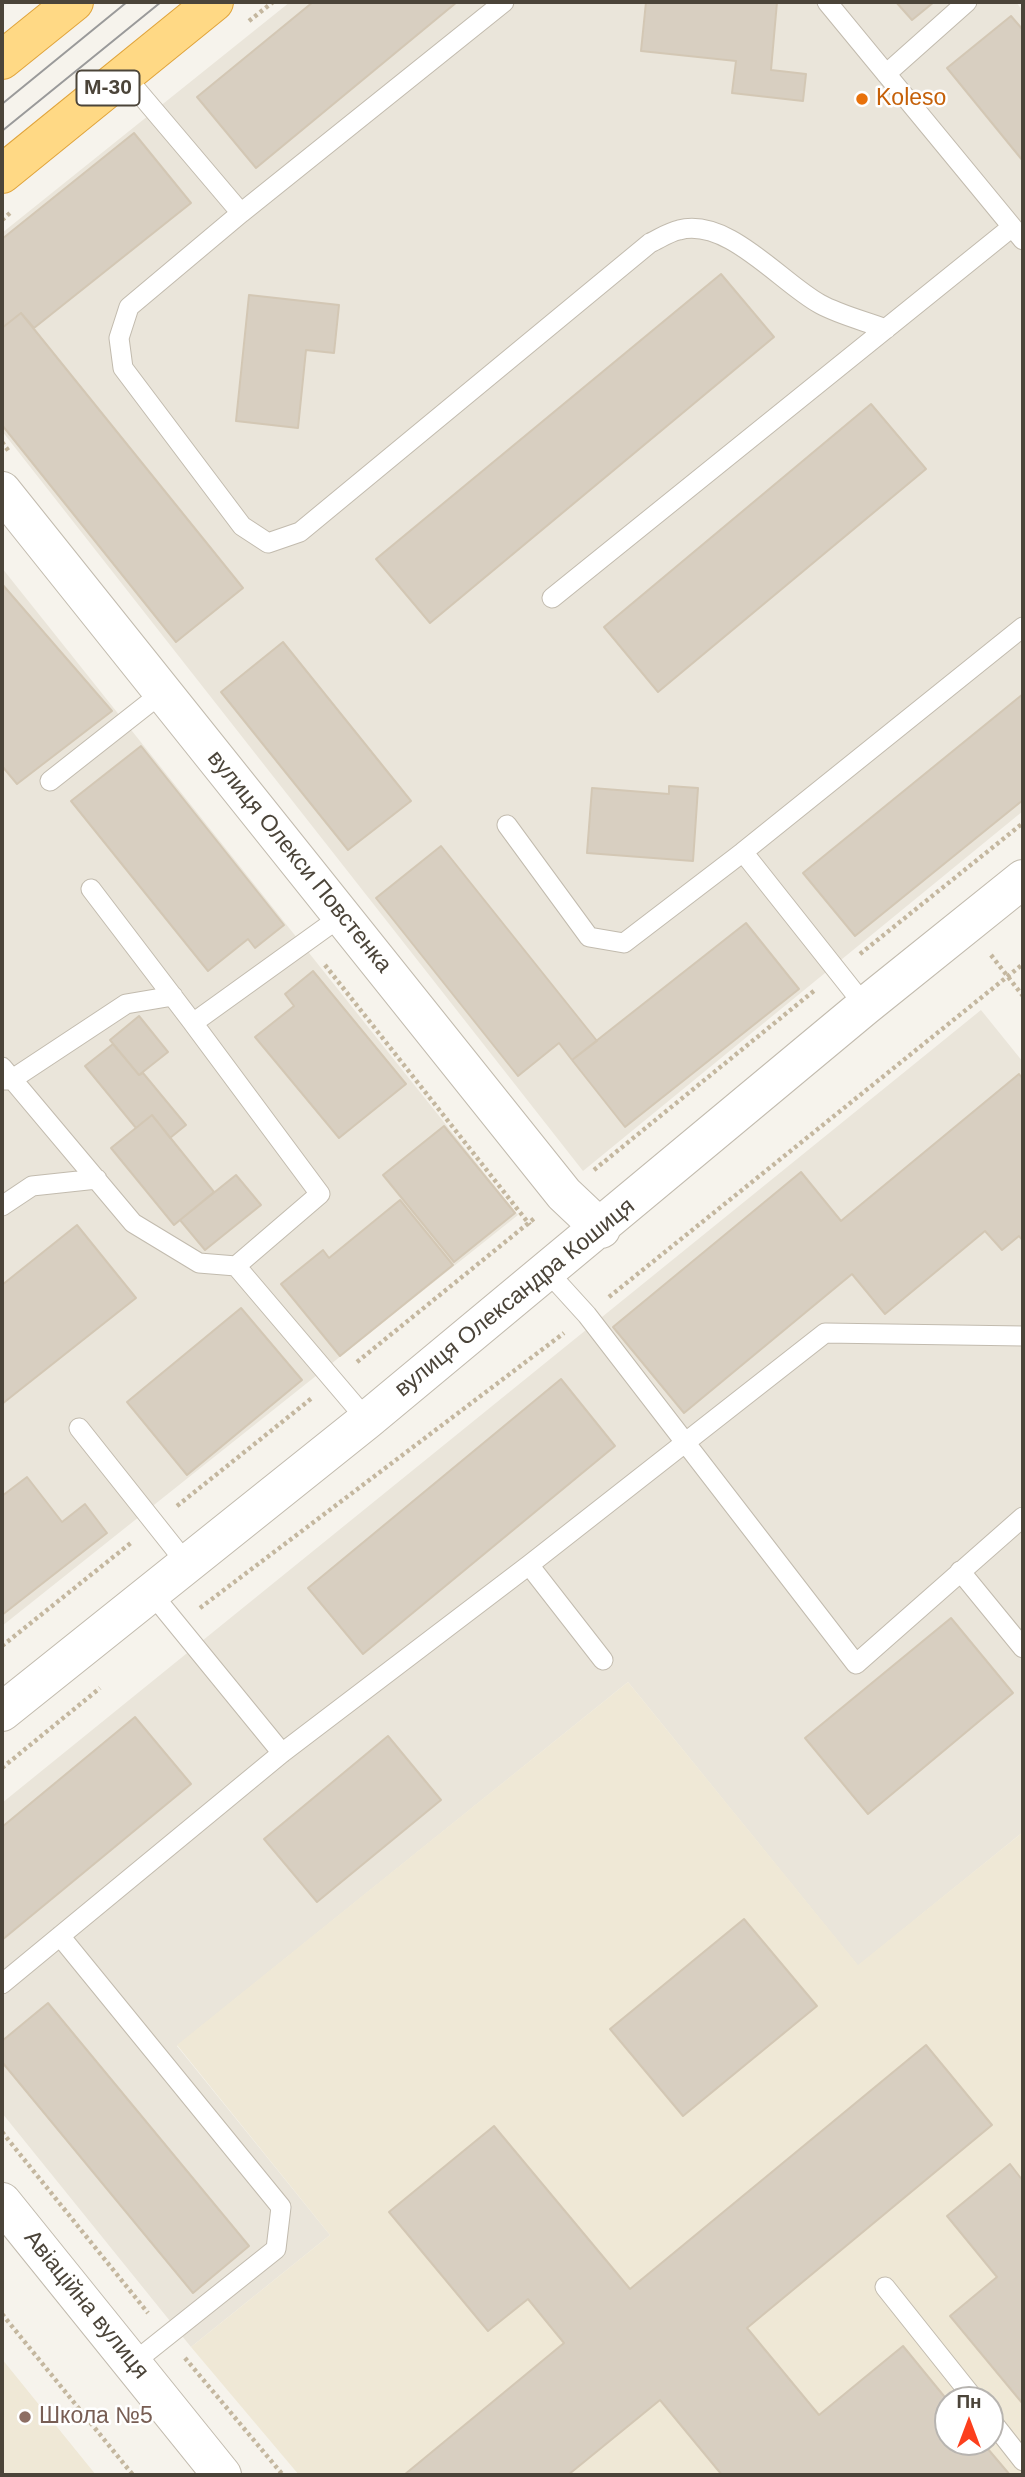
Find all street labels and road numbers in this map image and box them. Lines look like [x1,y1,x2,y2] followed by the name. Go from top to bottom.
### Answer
[76,70,140,106] road number: М-30
[201,745,397,979] street label: вулиця Олекси Повстенка
[389,1193,641,1403] street label: вулиця Олександра Кошиця
[18,2225,154,2385] street label: Авіаційна вулиця

